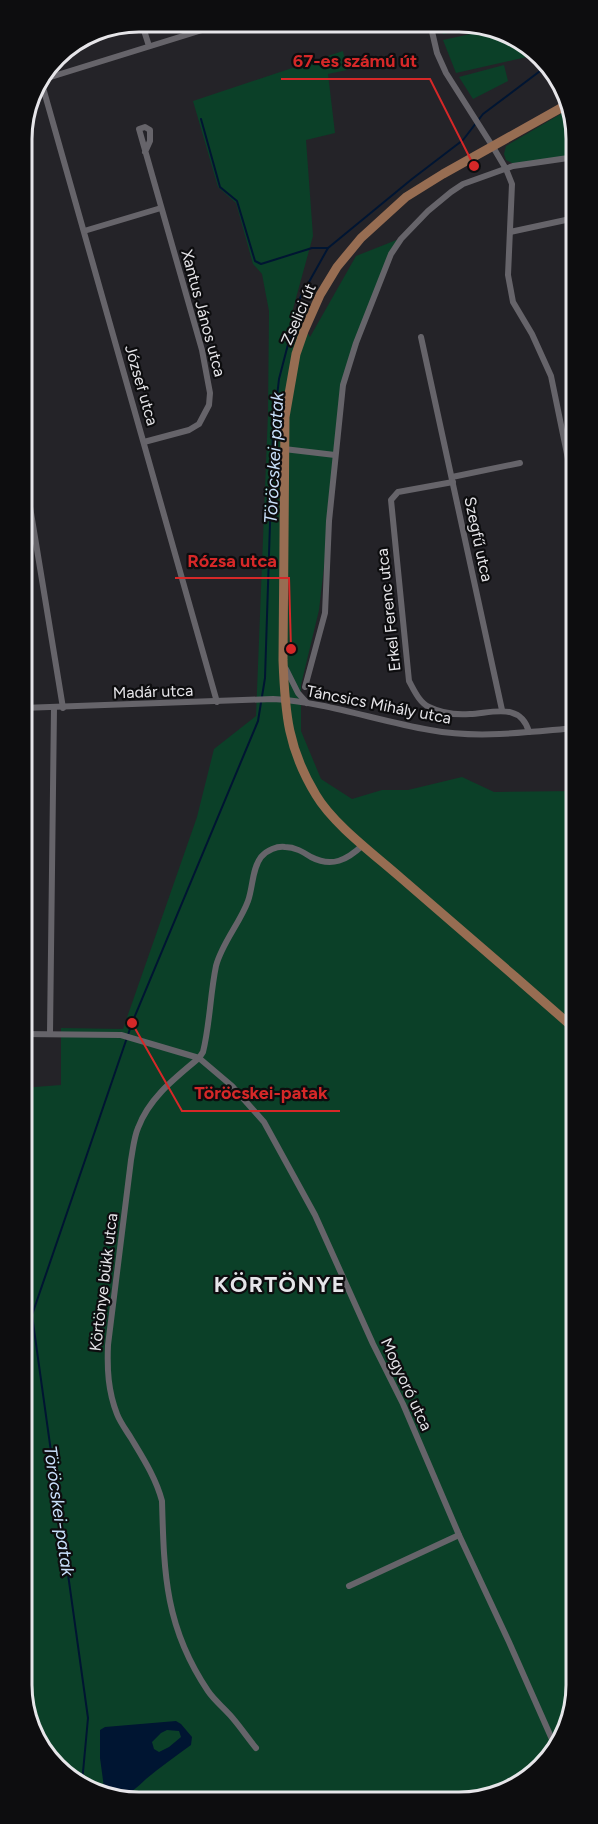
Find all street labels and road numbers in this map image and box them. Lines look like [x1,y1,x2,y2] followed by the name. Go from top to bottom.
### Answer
[177,248,230,379] street label: Xantus János utca
[277,281,320,348] street label: Zselici út
[121,343,162,428] street label: József utca
[460,495,497,583] street label: Szegfű utca
[373,548,404,672] street label: Erkel Ferenc utca
[113,681,193,702] street label: Madár utca
[305,681,453,728] street label: Táncsics Mihály utca
[86,1212,121,1352] street label: Körtönye bükk utca
[377,1335,436,1434] street label: Mogyoró utca

